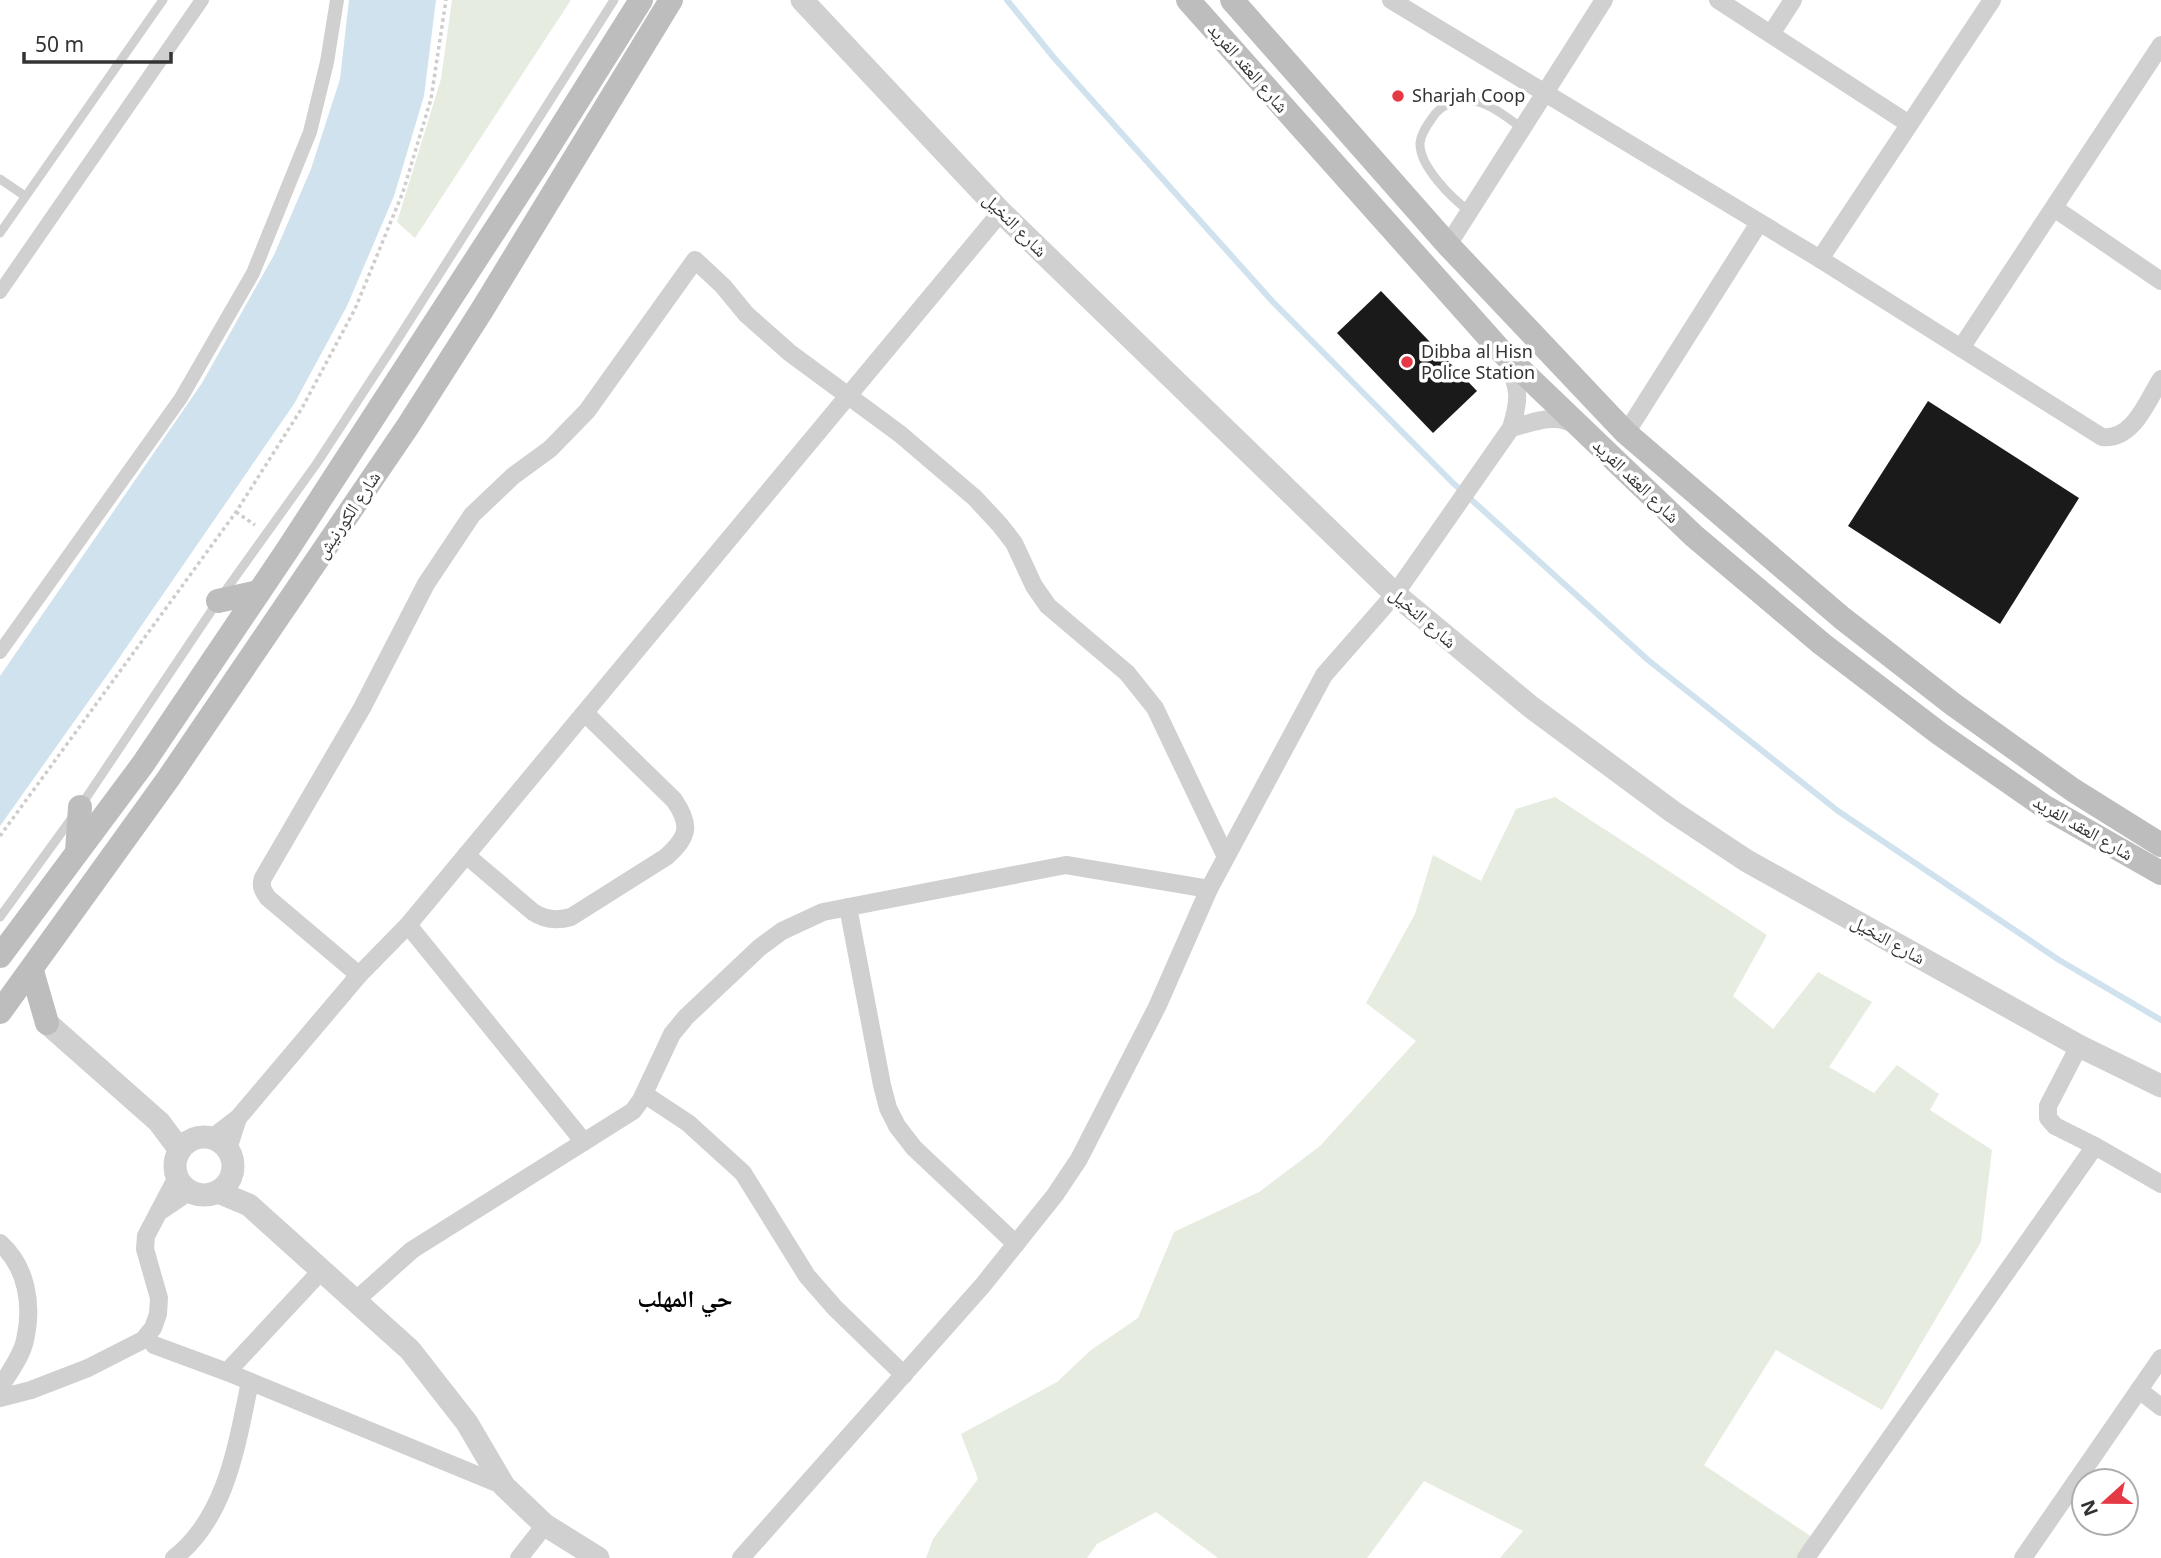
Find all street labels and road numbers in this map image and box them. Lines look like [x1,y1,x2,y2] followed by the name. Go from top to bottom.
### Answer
[1203,17,1294,117] street label: شارع العقد الفريد
[978,187,1053,262] street label: شارع النخيل
[1588,433,1685,528] street label: شارع العقد الفريد
[309,466,385,563] street label: شارع الكورنيش
[1385,581,1462,653] street label: شارع النخيل
[2029,789,2138,865] street label: شارع العقد الفريد
[1847,909,1930,969] street label: شارع النخيل

